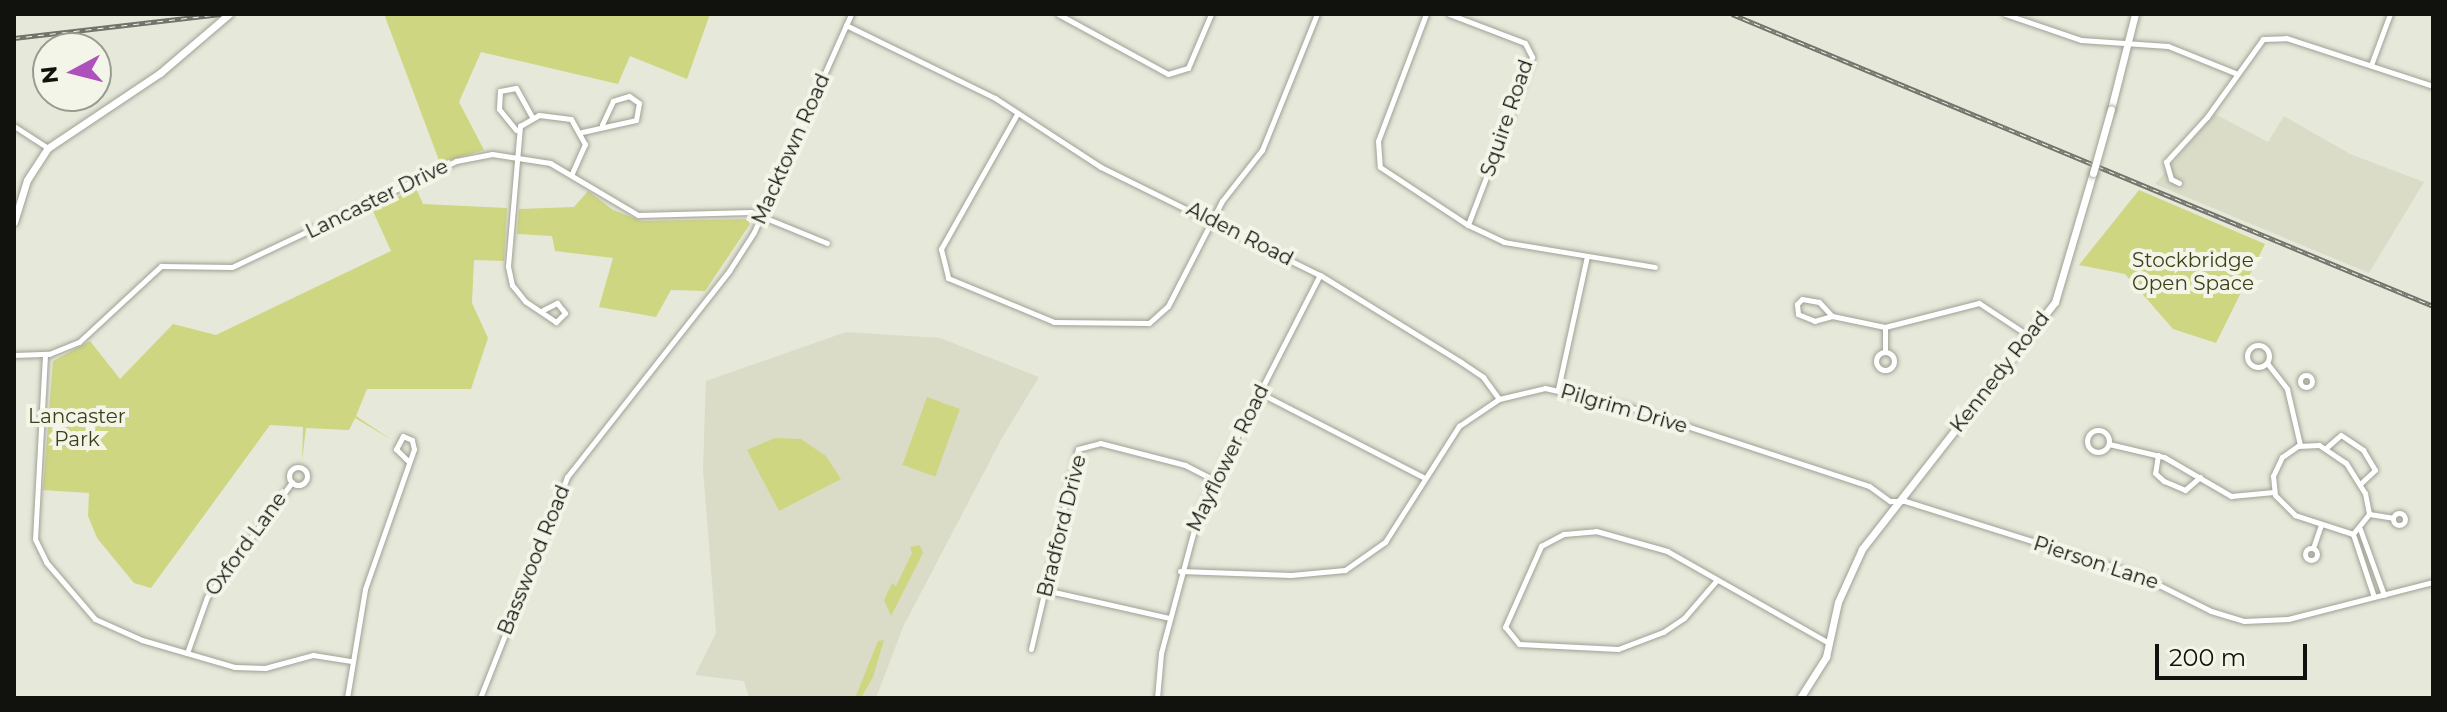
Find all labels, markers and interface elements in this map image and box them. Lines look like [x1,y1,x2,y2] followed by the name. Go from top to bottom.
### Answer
[32,32,112,112] north arrow
[1476,56,1538,180] street label: Squire Road
[35,64,64,85] text: N
[747,70,835,228] street label: Macktown Road
[302,154,452,244] street label: Lancaster Drive
[1183,197,1297,271] street label: Alden Road
[2132,248,2254,295] park label: Stockbridge Open Space
[1945,307,2055,437] street label: Kennedy Road
[1558,379,1690,439] street label: Pilgrim Drive
[1182,380,1274,536] street label: Mayflower Road
[28,405,126,452] park label: Lancaster Park
[1033,452,1091,600] street label: Bradford Drive
[493,481,575,639] street label: Basswood Road
[200,488,292,600] street label: Oxford Lane
[2030,531,2162,595] street label: Pierson Lane
[2159,628,2311,678] scale bar
[2169,643,2246,672] text: 200 m

